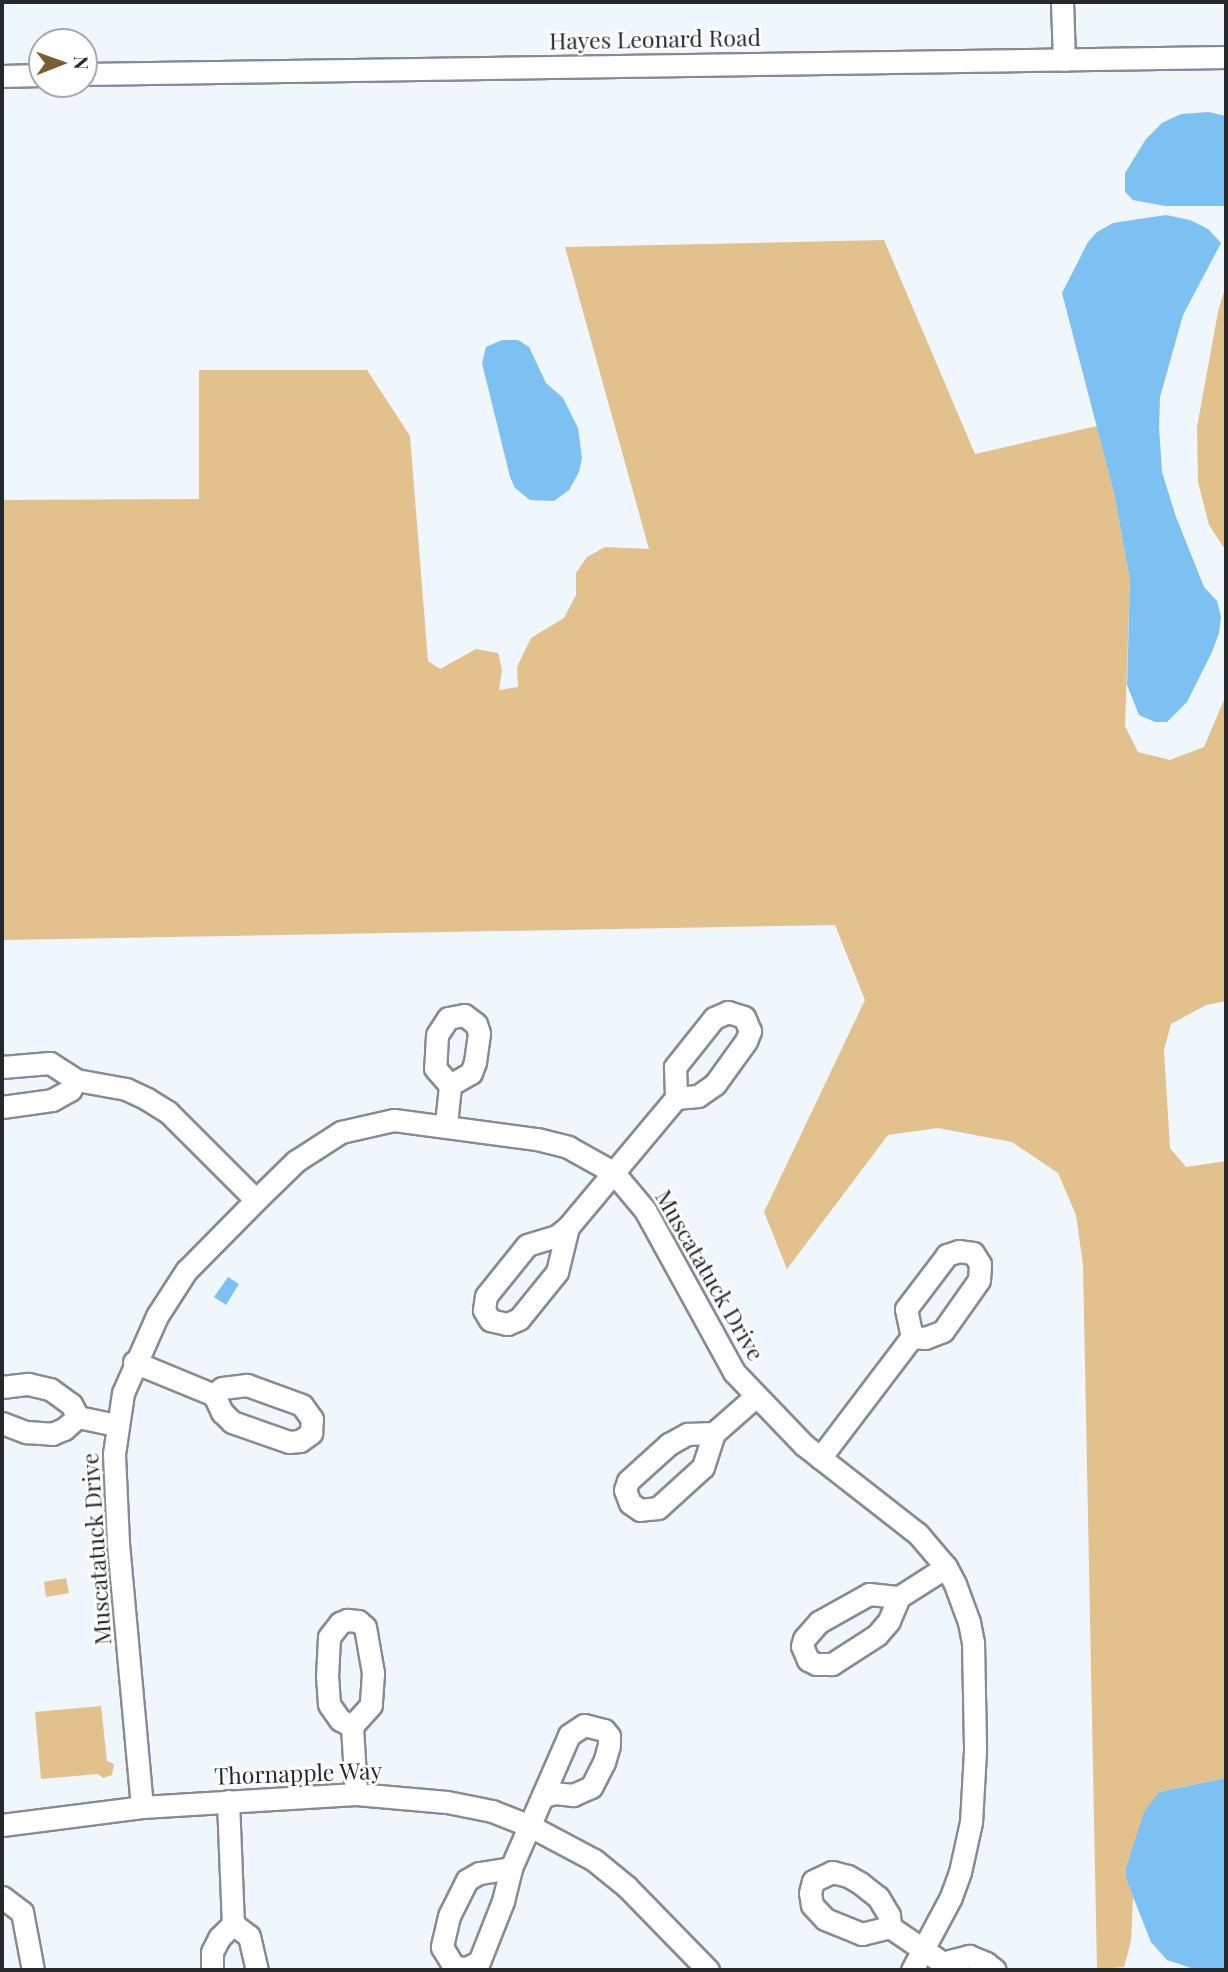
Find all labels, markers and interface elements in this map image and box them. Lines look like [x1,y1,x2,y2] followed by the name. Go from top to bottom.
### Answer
[549,23,761,55] street label: Hayes Leonard Road
[28,28,98,98] north arrow
[69,56,95,70] text: N
[650,1185,770,1365] street label: Muscatatuck Drive
[76,1452,116,1646] street label: Muscatatuck Drive
[213,1756,383,1790] street label: Thornapple Way

